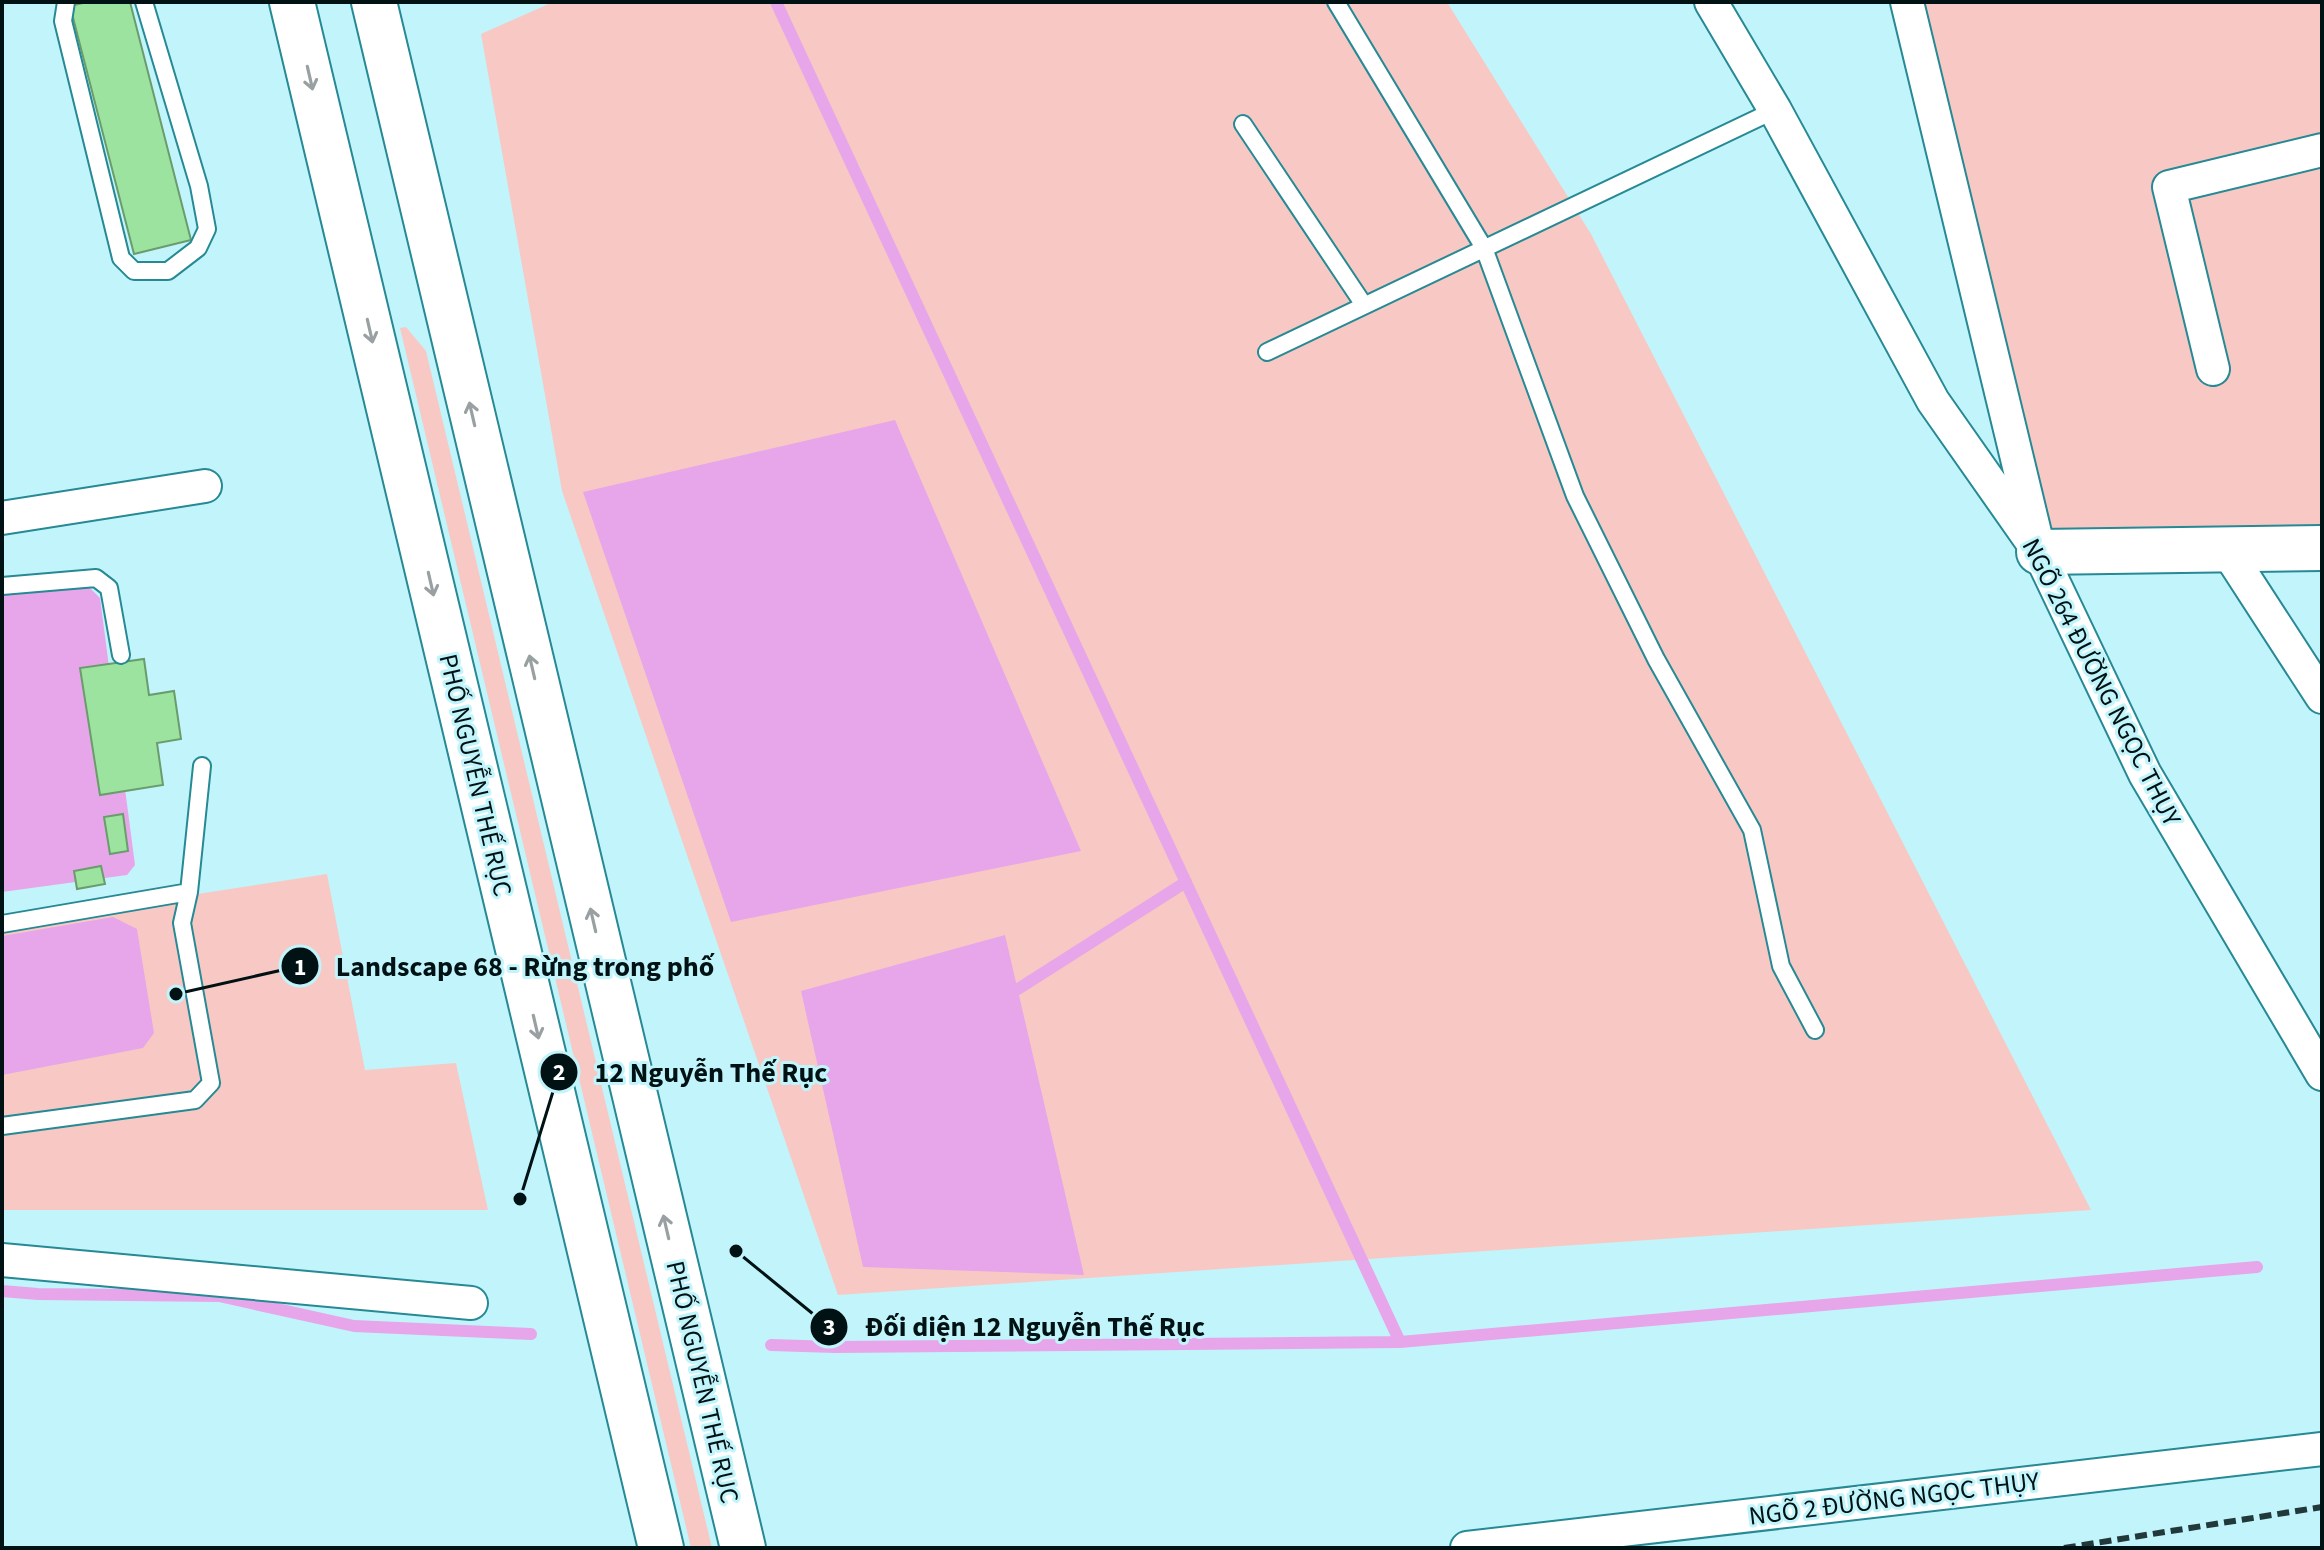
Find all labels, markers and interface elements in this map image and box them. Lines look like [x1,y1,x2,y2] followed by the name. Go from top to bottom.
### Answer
[303,64,318,90] one-way arrow
[363,317,378,343] one-way arrow
[464,401,479,427] one-way arrow
[2013,532,2191,833] street label: NGÕ 264 ĐƯỜNG NGỌC THỤY
[424,570,439,596] one-way arrow
[430,650,521,900] street label: PHỐ NGUYỄN THẾ RỤC
[524,654,539,680] one-way arrow
[584,907,599,933] one-way arrow
[280,940,730,992] callout: Landscape 68 - Rừng trong phố
[336,947,715,987] text: Landscape 68 - Rừng trong phố
[294,950,306,985] text: 1
[530,1014,545,1040] one-way arrow
[539,1046,844,1098] callout: 12 Nguyễn Thế Rục
[595,1053,827,1093] text: 12 Nguyễn Thế Rục
[553,1055,565,1090] text: 2
[658,1215,673,1240] one-way arrow
[657,1257,748,1507] street label: PHỐ NGUYỄN THẾ RỤC
[809,1301,1221,1353] callout: Đối diện 12 Nguyễn Thế Rục
[865,1307,1205,1347] text: Đối diện 12 Nguyễn Thế Rục
[823,1310,835,1345] text: 3
[1747,1462,2042,1535] street label: NGÕ 2 ĐƯỜNG NGỌC THỤY

